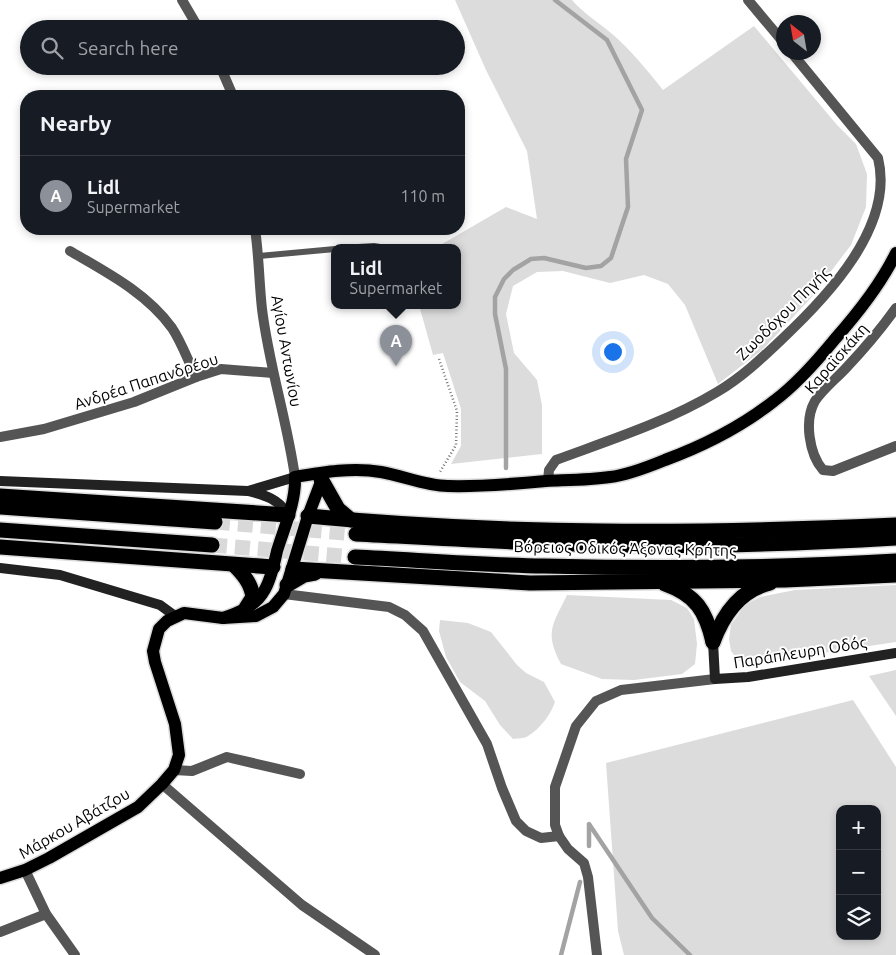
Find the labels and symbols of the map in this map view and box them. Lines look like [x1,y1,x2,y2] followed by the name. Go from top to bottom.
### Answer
[776,15,821,60] north arrow
[733,263,834,364] street label: Ζωοδόχου Πηγής
[268,294,306,408] street label: Αγίου Αντωνίου
[801,319,871,397] street label: Καραϊσκάκη
[380,325,412,366] pin: A
[600,339,626,365] your location
[72,349,220,413] street label: Ανδρέα Παπανδρέου
[514,537,736,560] street label: Βόρειος Οδικός Άξονας Κρήτης
[732,633,868,672] street label: Παράπλευρη Οδός
[15,784,133,863] street label: Μάρκου Αβάτζου

